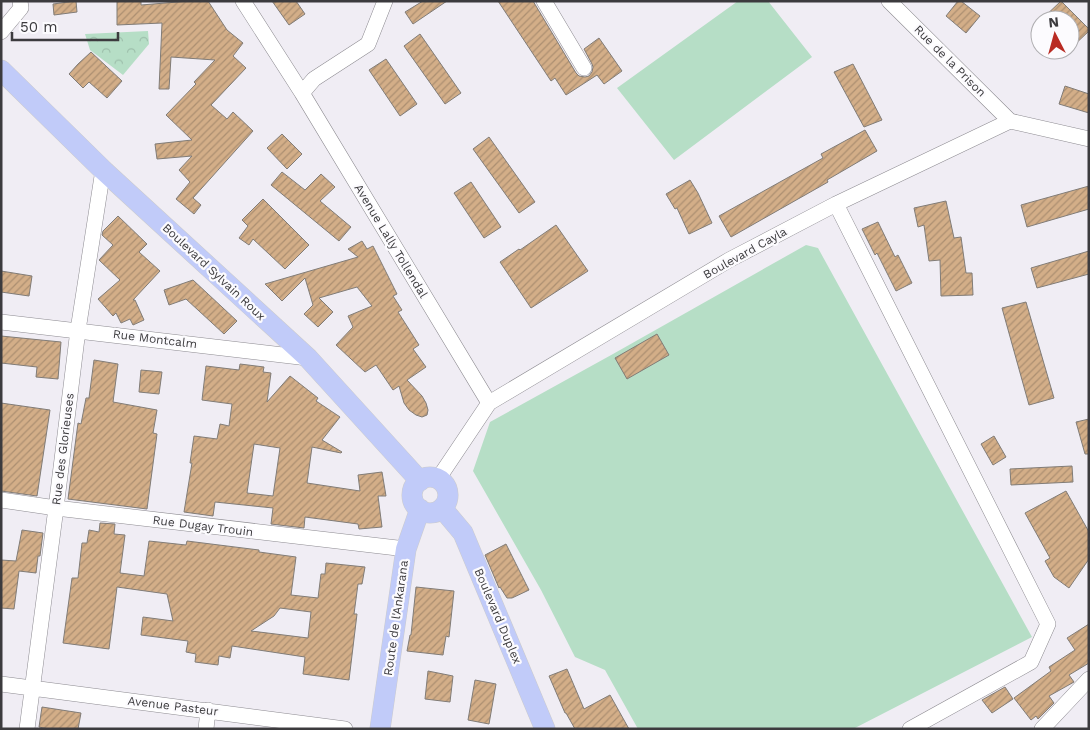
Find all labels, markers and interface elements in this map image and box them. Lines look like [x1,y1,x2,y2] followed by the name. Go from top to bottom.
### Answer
[12,10,119,42] scale bar
[1030,10,1080,60] north arrow
[1048,14,1060,31] text: N
[20,18,57,36] text: 50 m
[911,22,989,100] street label: Rue de la Prison
[352,182,431,301] street label: Avenue Lally Tollendal
[160,221,268,323] street label: Boulevard Sylvain Roux
[701,224,789,282] street label: Boulevard Cayla
[112,327,198,351] street label: Rue Montcalm
[49,392,77,506] street label: Rue des Glorieuses
[152,513,254,539] street label: Rue Dugay Trouin
[381,559,411,677] street label: Route de l'Ankarana
[472,566,524,666] street label: Boulevard Duplex
[127,693,219,719] street label: Avenue Pasteur

